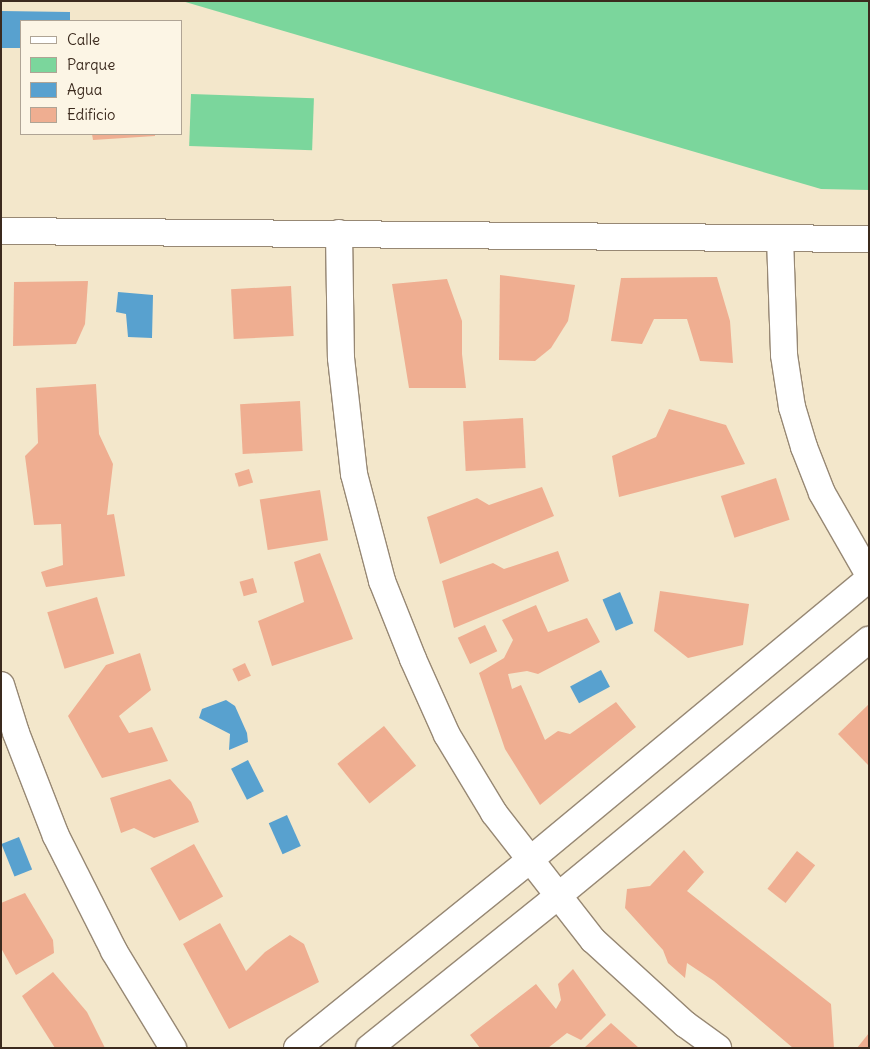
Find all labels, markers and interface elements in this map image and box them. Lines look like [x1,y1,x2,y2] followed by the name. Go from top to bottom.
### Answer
[20,20,182,135] legend
[67,30,100,49] text: Calle
[67,55,115,74] text: Parque
[67,80,102,99] text: Agua
[67,105,115,124] text: Edificio

